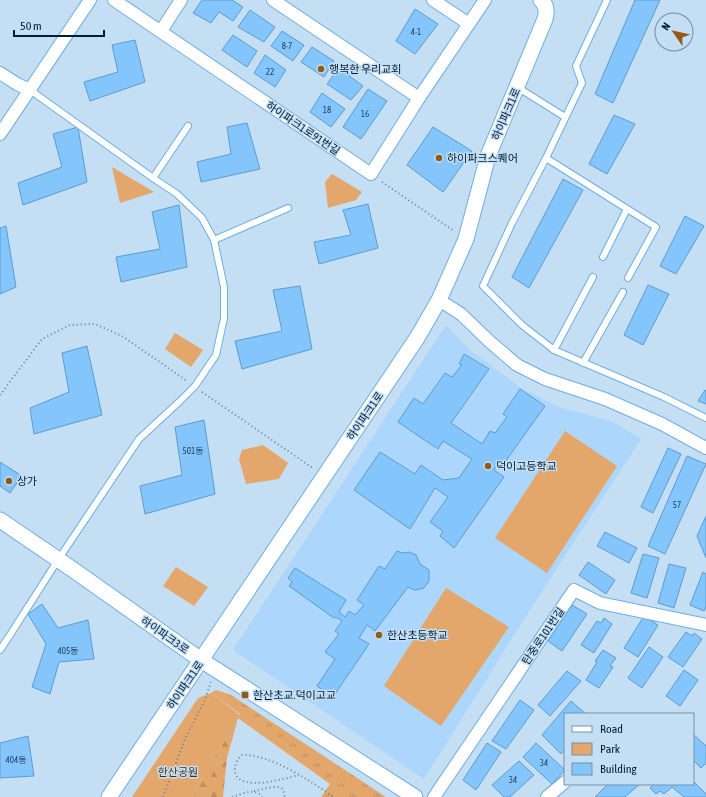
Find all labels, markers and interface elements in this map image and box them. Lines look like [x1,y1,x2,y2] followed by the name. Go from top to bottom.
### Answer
[14,12,104,38] scale bar
[654,12,694,52] north arrow
[20,19,42,33] text: 50 m
[659,20,673,32] text: N
[411,27,421,37] house number: 4-1
[282,41,292,51] house number: 8-7
[329,63,401,75] place label: 행복한 우리교회
[316,64,326,74] marker: 행복한 우리교회
[266,67,274,77] house number: 22
[490,86,522,142] street label: 하이파크1로
[264,99,342,157] street label: 하이파크1로91번길
[323,105,331,115] house number: 18
[361,109,369,119] house number: 16
[447,152,518,164] place label: 하이파크스퀘어
[434,153,444,163] marker: 하이파크스퀘어
[344,390,386,442] street label: 하이파크1로
[183,446,203,456] house number: 501동
[496,460,557,472] place label: 덕이고등학교
[483,461,493,471] marker: 덕이고등학교
[17,475,37,487] place label: 상가
[4,476,14,486] marker: 상가
[673,500,681,510] house number: 57
[520,605,566,667] street label: 탄중로101번길
[139,614,191,656] street label: 하이파크3로
[387,629,448,641] place label: 한산초등학교
[374,630,384,640] marker: 한산초등학교
[58,646,78,656] house number: 405동
[164,659,206,711] street label: 하이파크1로
[253,689,336,701] place label: 한산초교.덕이고교
[240,690,250,700] marker: 한산초교.덕이고교
[564,713,694,785] legend
[600,722,623,736] text: Road
[600,742,621,756] text: Park
[6,755,26,765] house number: 404동
[540,758,548,768] house number: 34
[600,762,638,776] text: Building
[158,766,198,778] park label: 한산공원
[509,775,517,785] house number: 34

